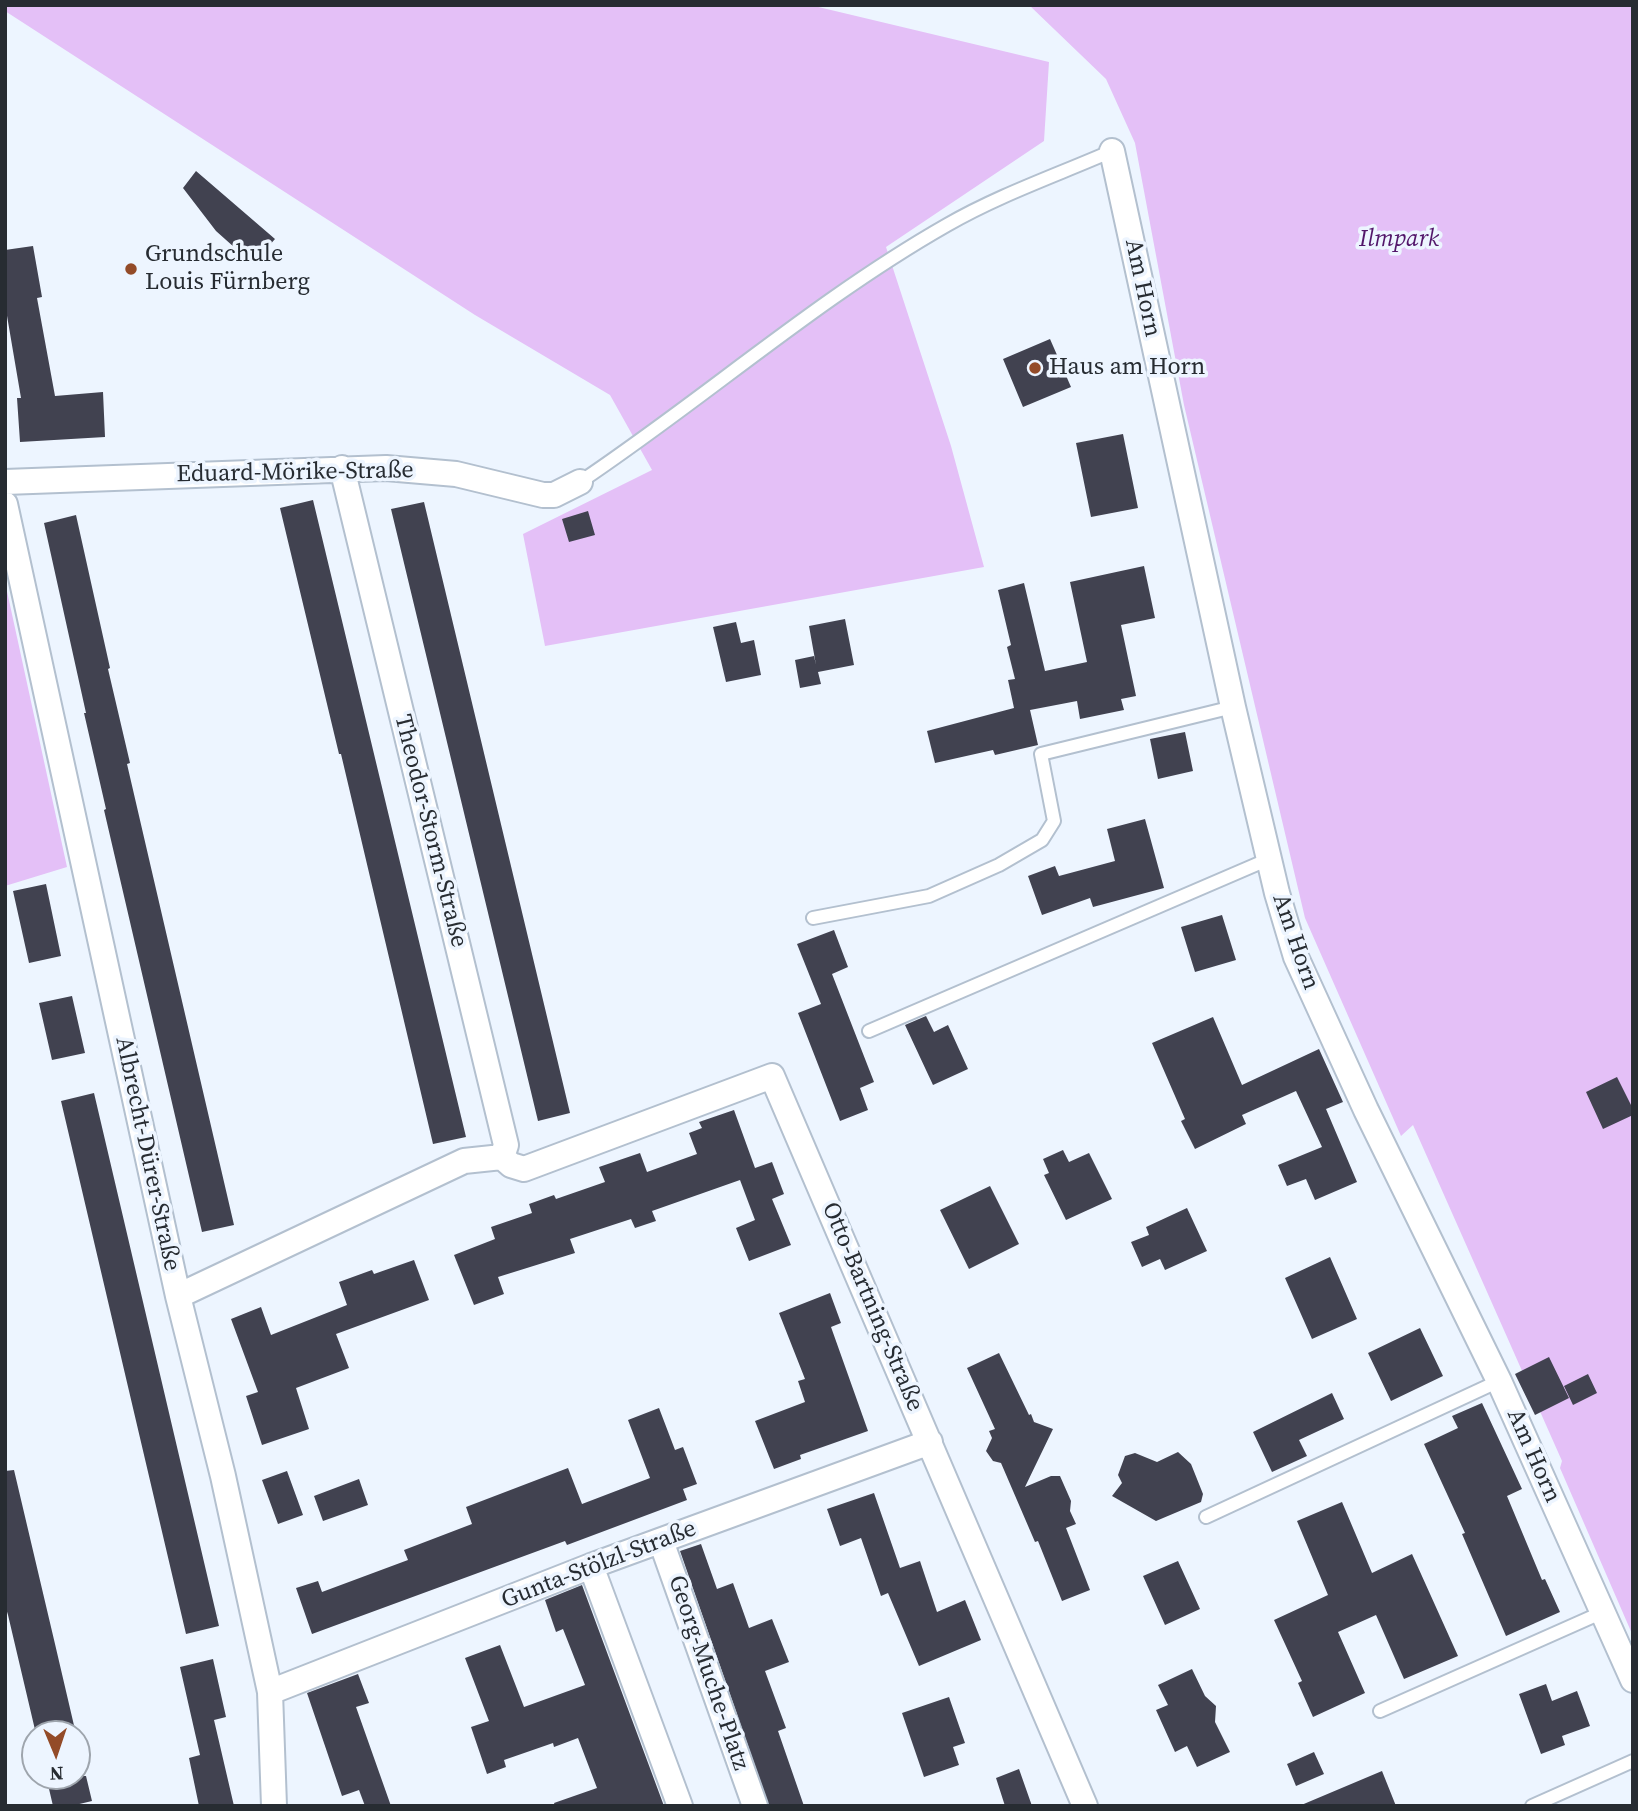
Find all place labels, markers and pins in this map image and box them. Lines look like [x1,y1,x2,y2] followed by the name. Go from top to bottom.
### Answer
[145,241,310,297] place label: Grundschule Louis Fürnberg
[123,261,139,277] marker: Grundschule Louis Fürnberg
[1049,354,1205,382] place label: Haus am Horn
[1027,360,1043,376] marker: Haus am Horn

